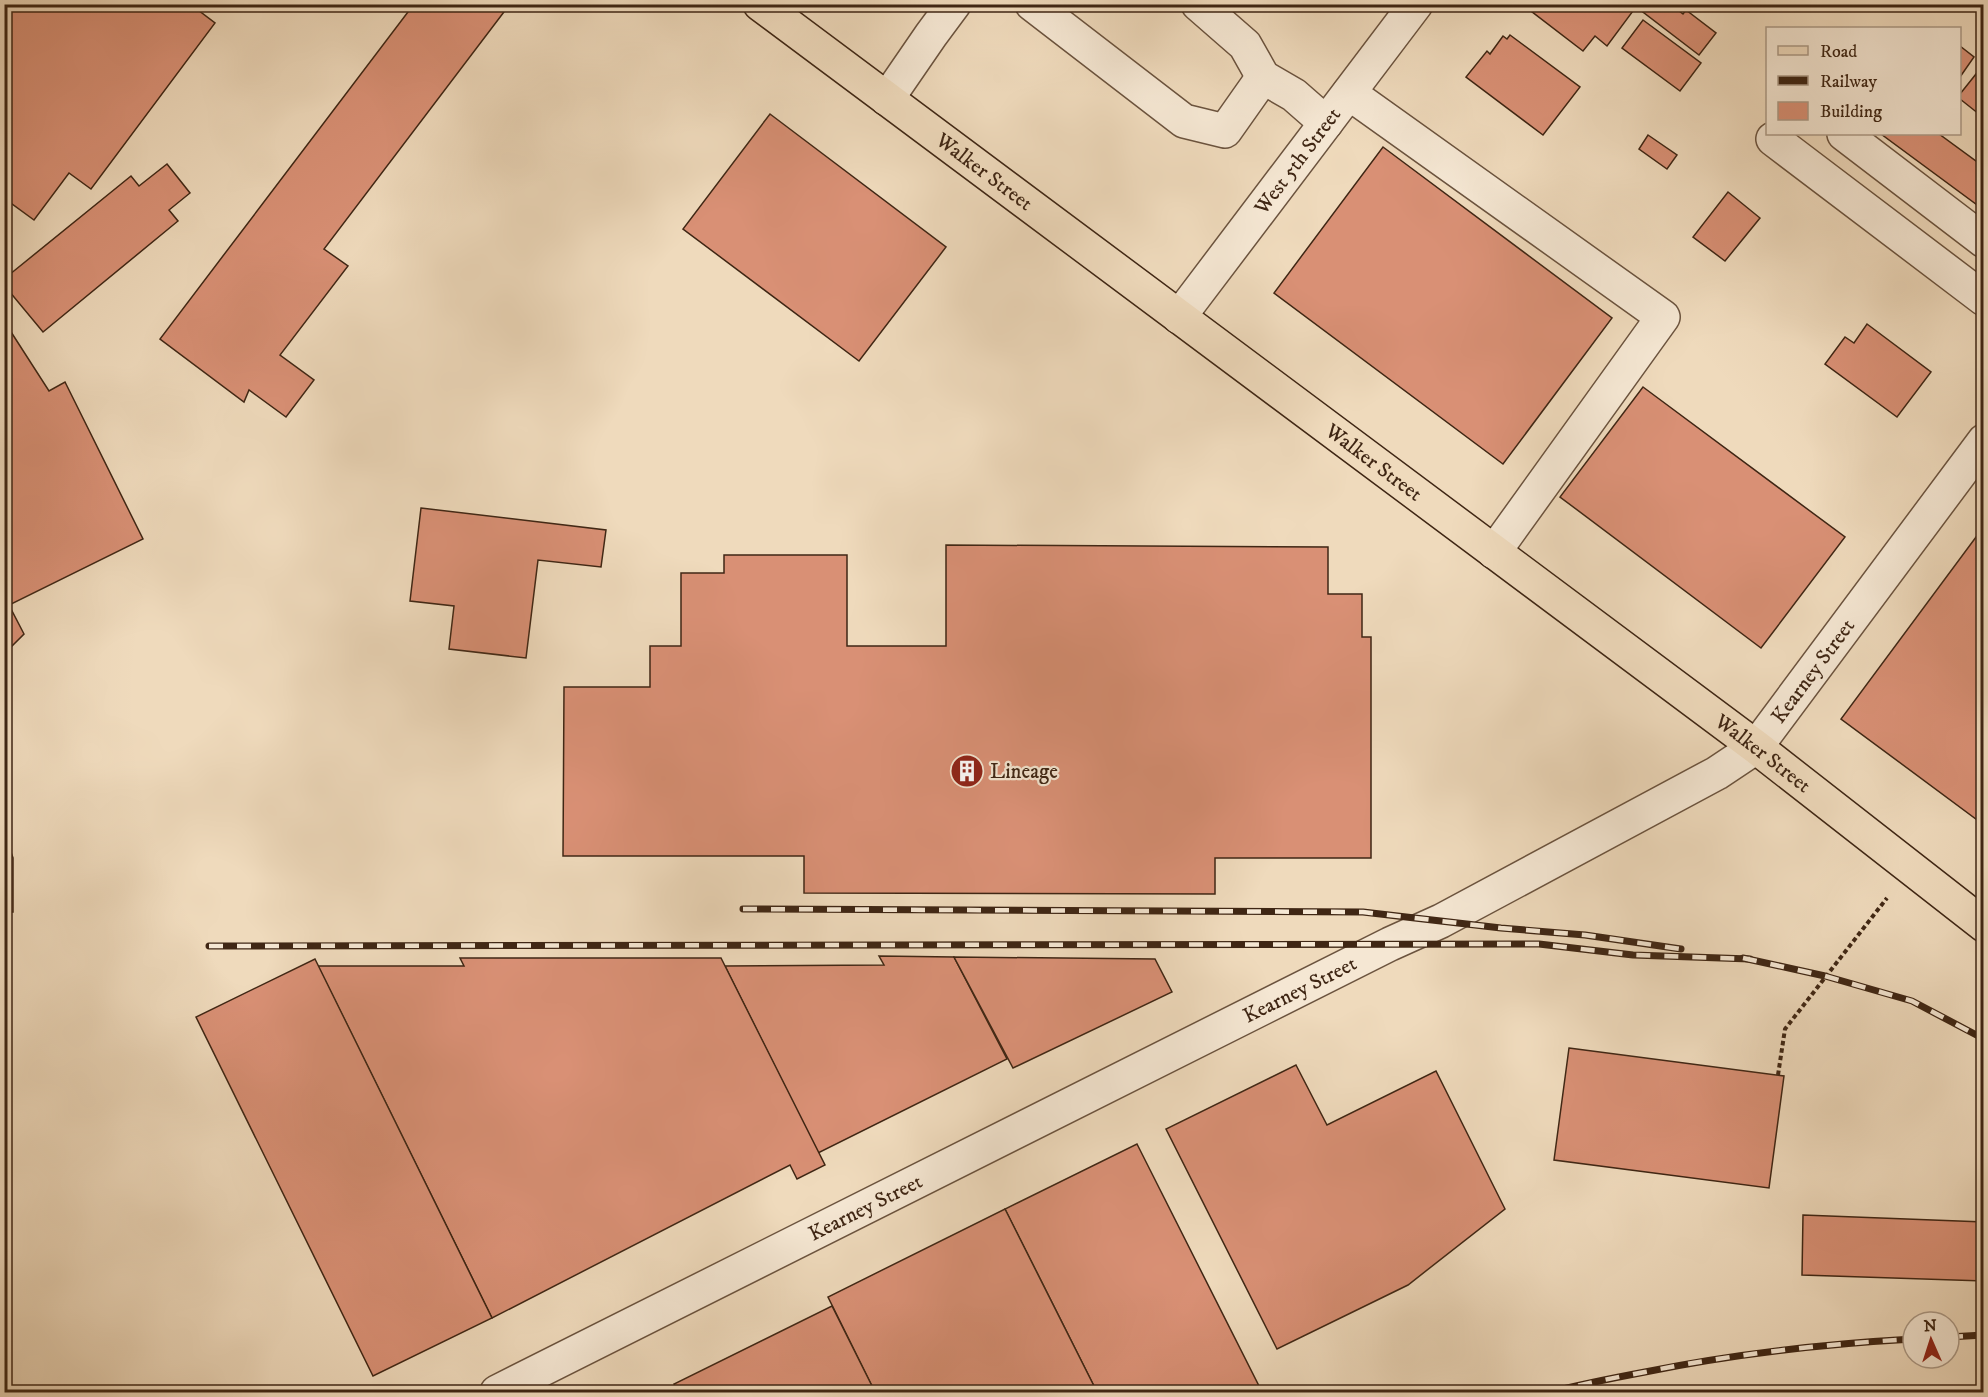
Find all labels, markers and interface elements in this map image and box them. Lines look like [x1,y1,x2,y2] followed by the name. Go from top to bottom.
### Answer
[1766,27,1961,135] legend
[1820,41,1857,63] text: Road
[1820,71,1878,93] text: Railway
[1820,101,1882,123] text: Building
[1249,102,1347,221] street label: West 5th Street
[929,127,1038,217] street label: Walker Street
[1319,418,1427,508] street label: Walker Street
[1766,614,1861,729] street label: Kearney Street
[1709,708,1816,799] street label: Walker Street
[949,753,985,789] building icon: Lineage
[990,759,1058,785] place label: Lineage
[1239,951,1362,1030] street label: Kearney Street
[805,1169,927,1248] street label: Kearney Street
[1901,1310,1961,1370] north arrow
[1923,1316,1937,1336] text: N

